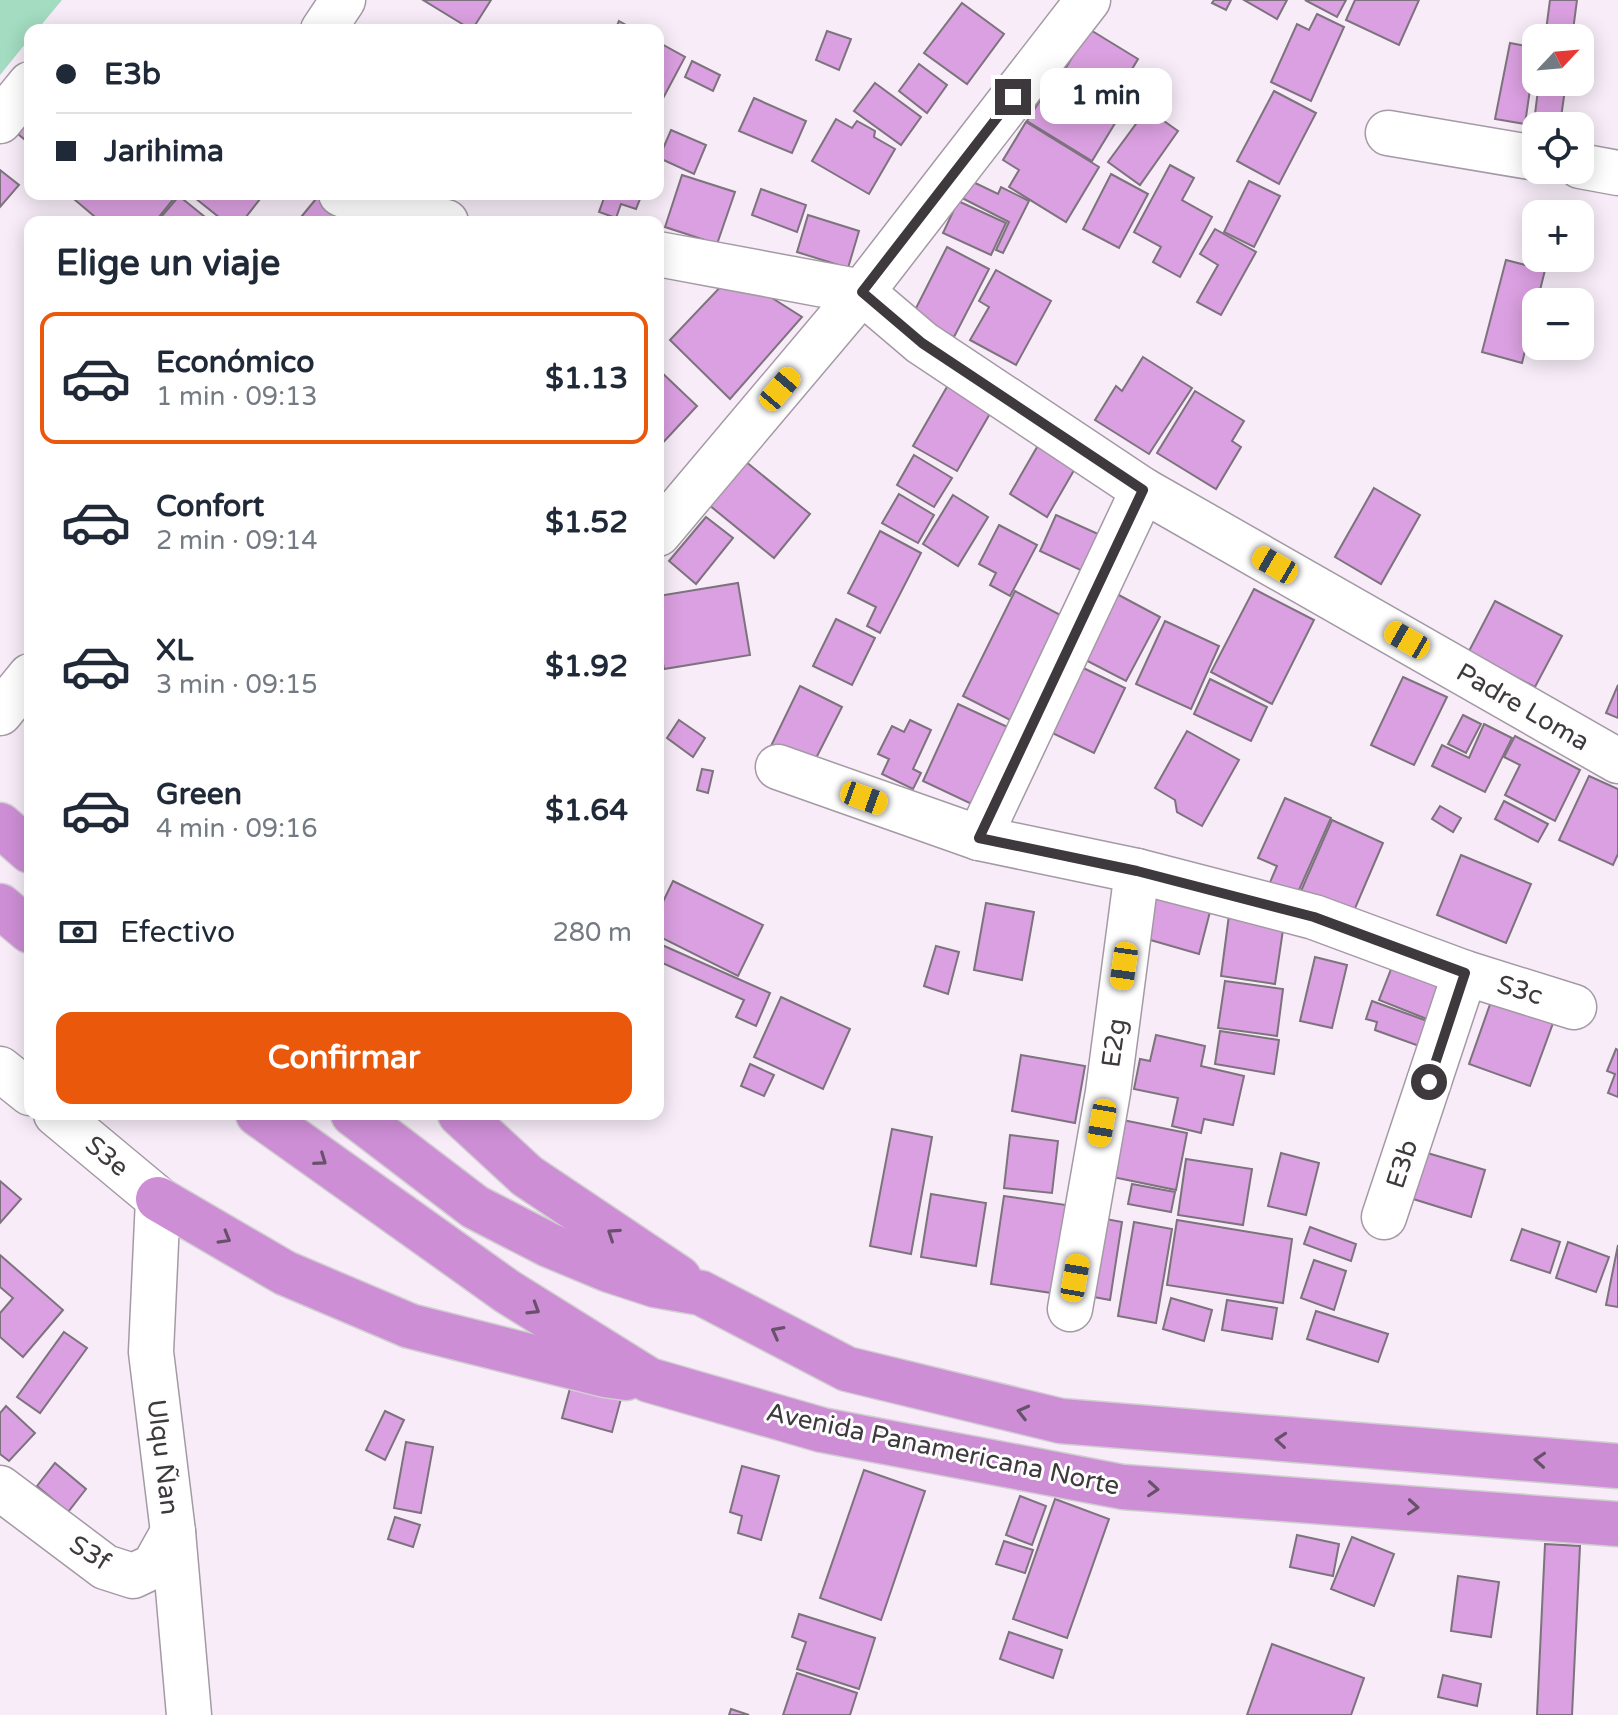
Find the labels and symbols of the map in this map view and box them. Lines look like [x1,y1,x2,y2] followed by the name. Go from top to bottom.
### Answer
[1522,24,1594,96] north arrow
[1041,69,1173,125] callout: 1 min
[995,79,1031,115] route end
[755,363,805,415] car
[1248,543,1302,587] car
[1380,618,1434,662] car
[1451,657,1595,757] street label: Padre Loma
[837,779,891,817] car
[1109,941,1139,991] car
[1493,968,1547,1012] street label: S3c
[1095,1016,1133,1070] street label: E2g
[1411,1064,1447,1100] route start
[1086,1097,1118,1149] car
[79,1129,135,1183] street label: S3e
[1380,1136,1424,1192] street label: E3b
[313,1150,327,1165] one-way arrow
[216,1228,231,1244] one-way arrow
[608,1229,622,1244] one-way arrow
[1059,1252,1091,1304] car
[525,1299,540,1314] one-way arrow
[771,1327,786,1342] one-way arrow
[764,1396,1122,1502] street label: Avenida Panamericana Norte
[141,1397,185,1517] street label: Ulqu Ñan
[1017,1404,1030,1421] one-way arrow
[1274,1432,1287,1449] one-way arrow
[1533,1452,1546,1469] one-way arrow
[1147,1480,1160,1497] one-way arrow
[1407,1498,1420,1515] one-way arrow
[64,1529,116,1577] street label: S3f

